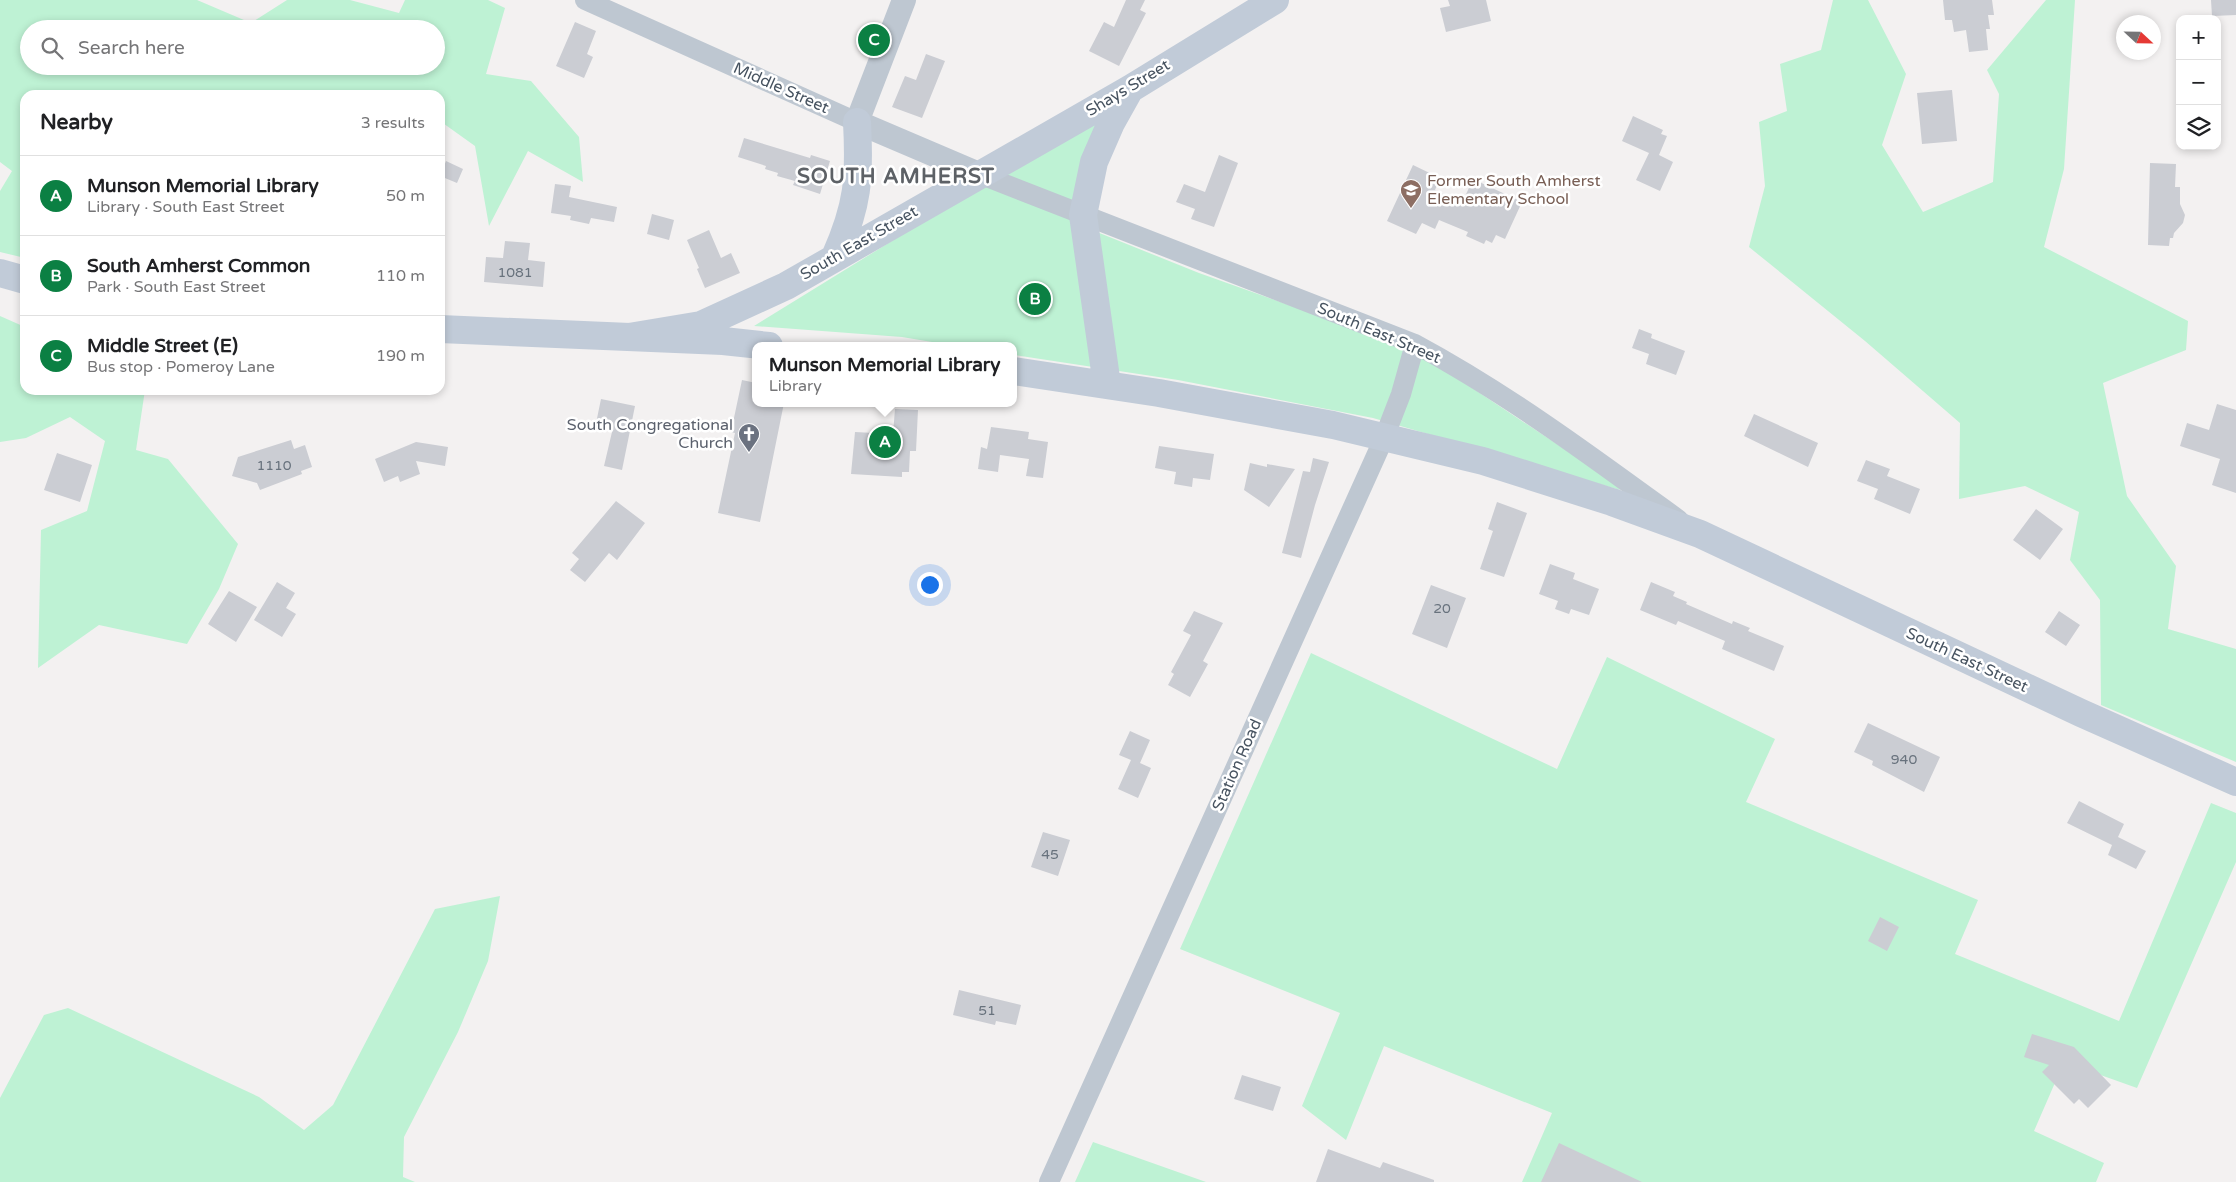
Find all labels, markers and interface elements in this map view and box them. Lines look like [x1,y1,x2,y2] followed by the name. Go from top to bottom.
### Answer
[2116,15,2161,60] north arrow
[2176,15,2221,150] map controls
[2176,15,2221,60] button: +
[20,20,445,75] search box
[858,21,890,59] pin: C
[38,34,66,62] icon: search
[78,37,185,59] text: Search here
[1082,55,1174,121] street label: Shays Street
[730,58,832,118] street label: Middle Street
[2176,60,2221,105] button: −
[2176,105,2221,150] button: layers
[40,110,113,135] text: Nearby
[361,113,425,133] text: 3 results
[797,164,995,189] district label: SOUTH AMHERST
[1427,171,1601,209] place label: Former South Amherst Elementary School
[87,175,319,197] text: Munson Memorial Library
[1399,178,1423,209] school or university icon: Former South Amherst Elementary School
[50,186,62,206] text: A
[386,186,425,206] text: 50 m
[87,197,285,217] text: Library · South East Street
[797,201,921,285] street label: South East Street
[87,255,310,277] text: South Amherst Common
[497,264,533,281] house number: 1081
[50,266,62,286] text: B
[376,266,425,286] text: 110 m
[87,277,266,297] text: Park · South East Street
[1019,280,1051,318] pin: B
[1314,298,1444,368] street label: South East Street
[87,335,238,357] text: Middle Street (E)
[752,342,1017,407] popup
[50,346,62,366] text: C
[376,346,425,366] text: 190 m
[769,354,1000,376] text: Munson Memorial Library
[87,357,275,377] text: Bus stop · Pomeroy Lane
[769,376,822,396] text: Library
[567,415,733,453] place label: South Congregational Church
[737,422,761,453] church icon: South Congregational Church
[869,423,901,461] pin: A
[256,457,292,474] house number: 1110
[917,572,943,598] your location
[1433,600,1451,617] house number: 20
[1903,623,2031,697] street label: South East Street
[1208,716,1266,814] street label: Station Road
[1891,751,1917,768] house number: 940
[1041,846,1059,863] house number: 45
[978,1002,996,1019] house number: 51

